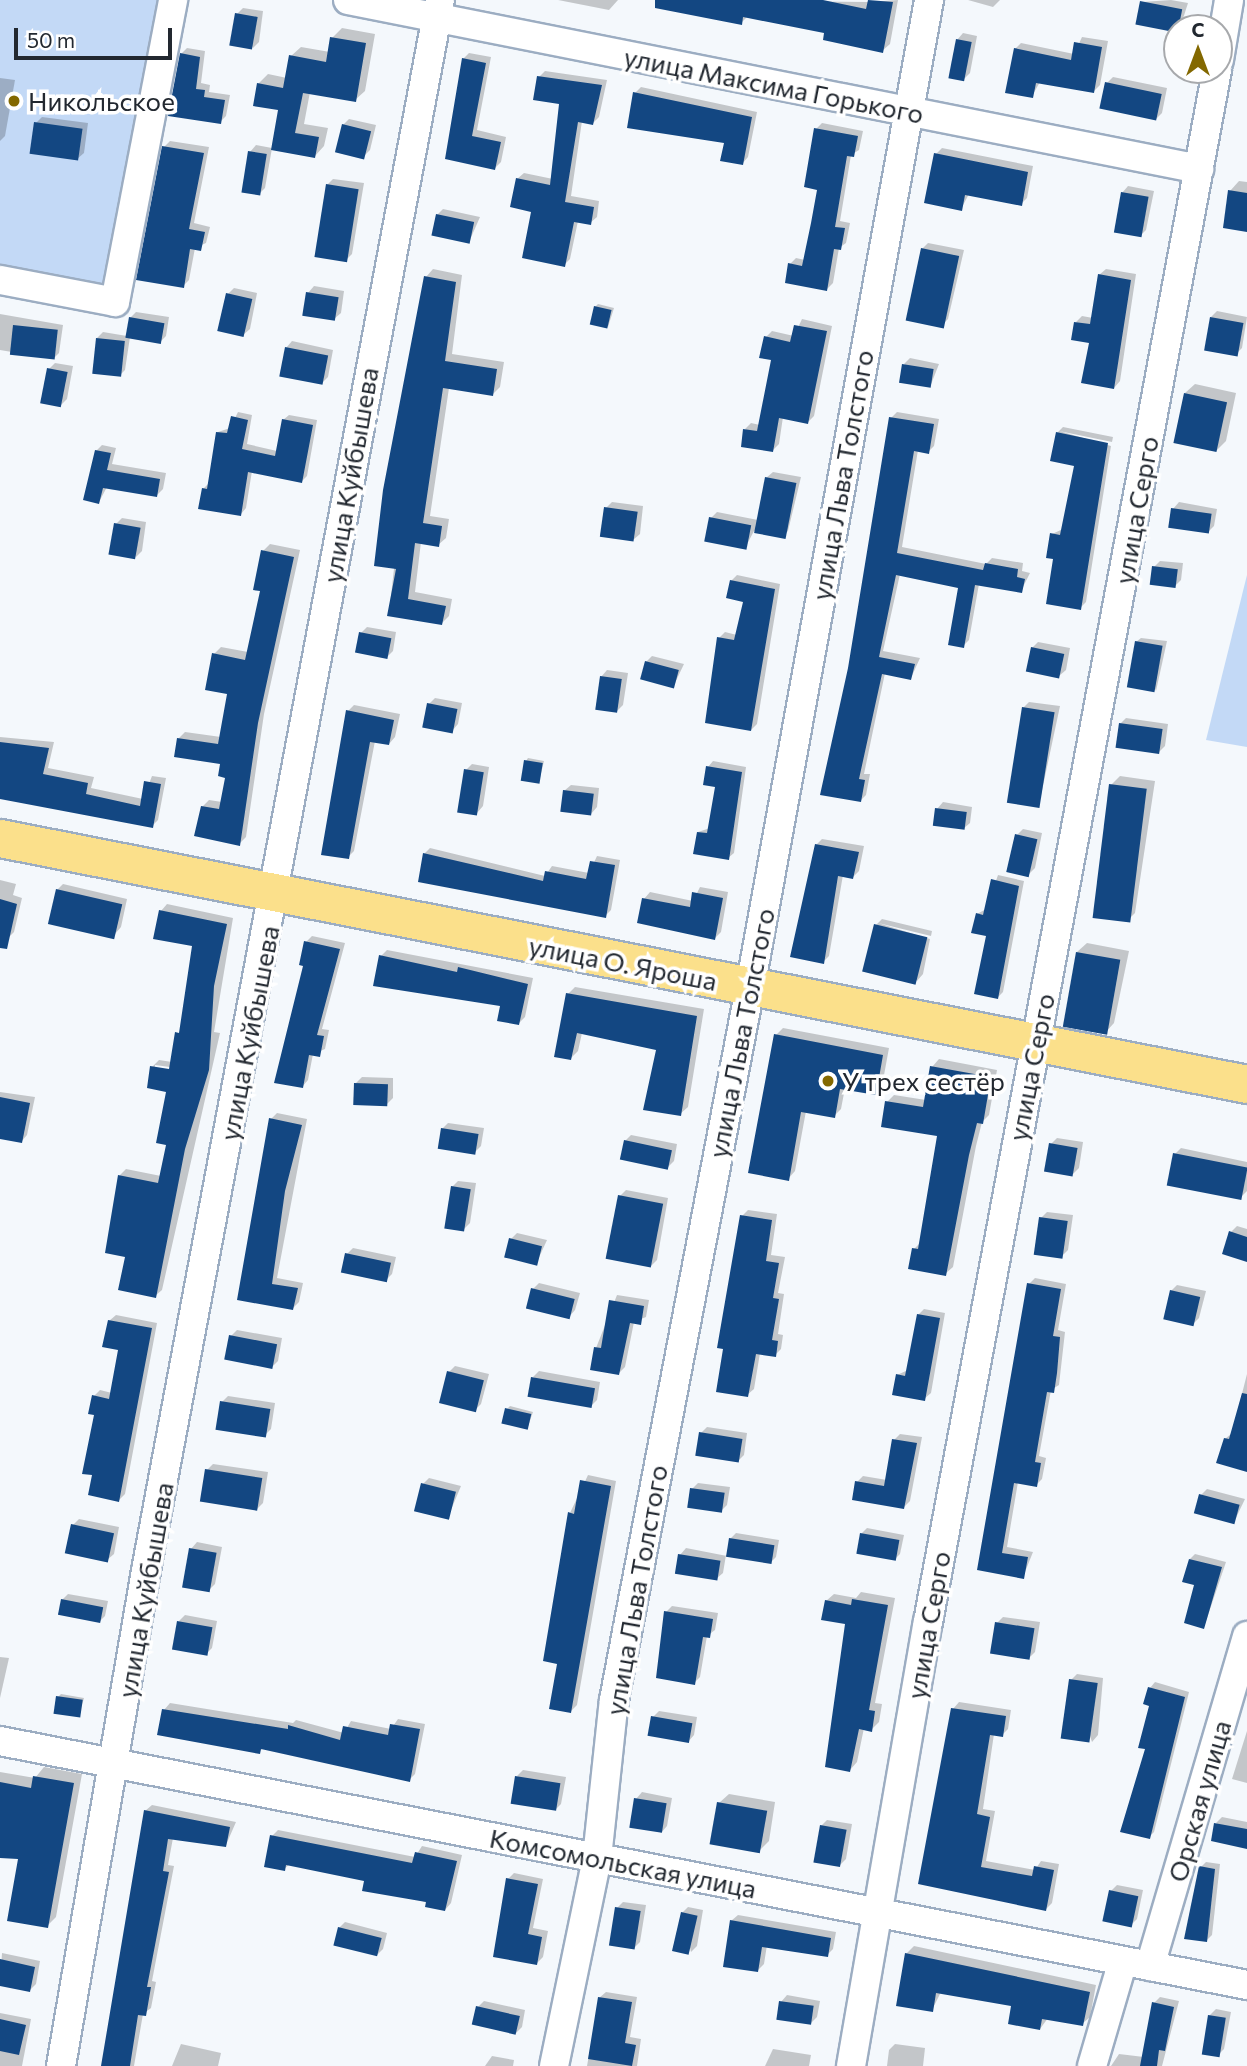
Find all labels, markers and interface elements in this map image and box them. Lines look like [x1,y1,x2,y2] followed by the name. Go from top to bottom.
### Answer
[18,14,175,58] scale bar
[1163,14,1233,84] north arrow
[1192,18,1205,41] text: С
[27,27,75,52] text: 50 m
[621,41,927,129] street label: улица Максима Горького
[28,85,175,117] place label: Никольское
[6,93,22,109] marker: Никольское
[805,347,879,603] street label: улица Льва Толстого
[316,365,384,585] street label: улица Куйбышева
[1108,434,1164,586] street label: улица Серго
[702,906,780,1160] street label: улица Льва Толстого
[213,923,285,1143] street label: улица Куйбышева
[526,929,720,997] street label: улица О. Яроша
[1001,991,1061,1143] street label: улица Серго
[842,1065,1005,1097] place label: У трех сестёр
[820,1073,836,1089] marker: У трех сестёр
[599,1462,673,1718] street label: улица Льва Толстого
[111,1480,179,1700] street label: улица Куйбышева
[900,1549,956,1701] street label: улица Серго
[1161,1717,1237,1885] street label: Орская улица
[487,1822,759,1904] street label: Комсомольская улица

